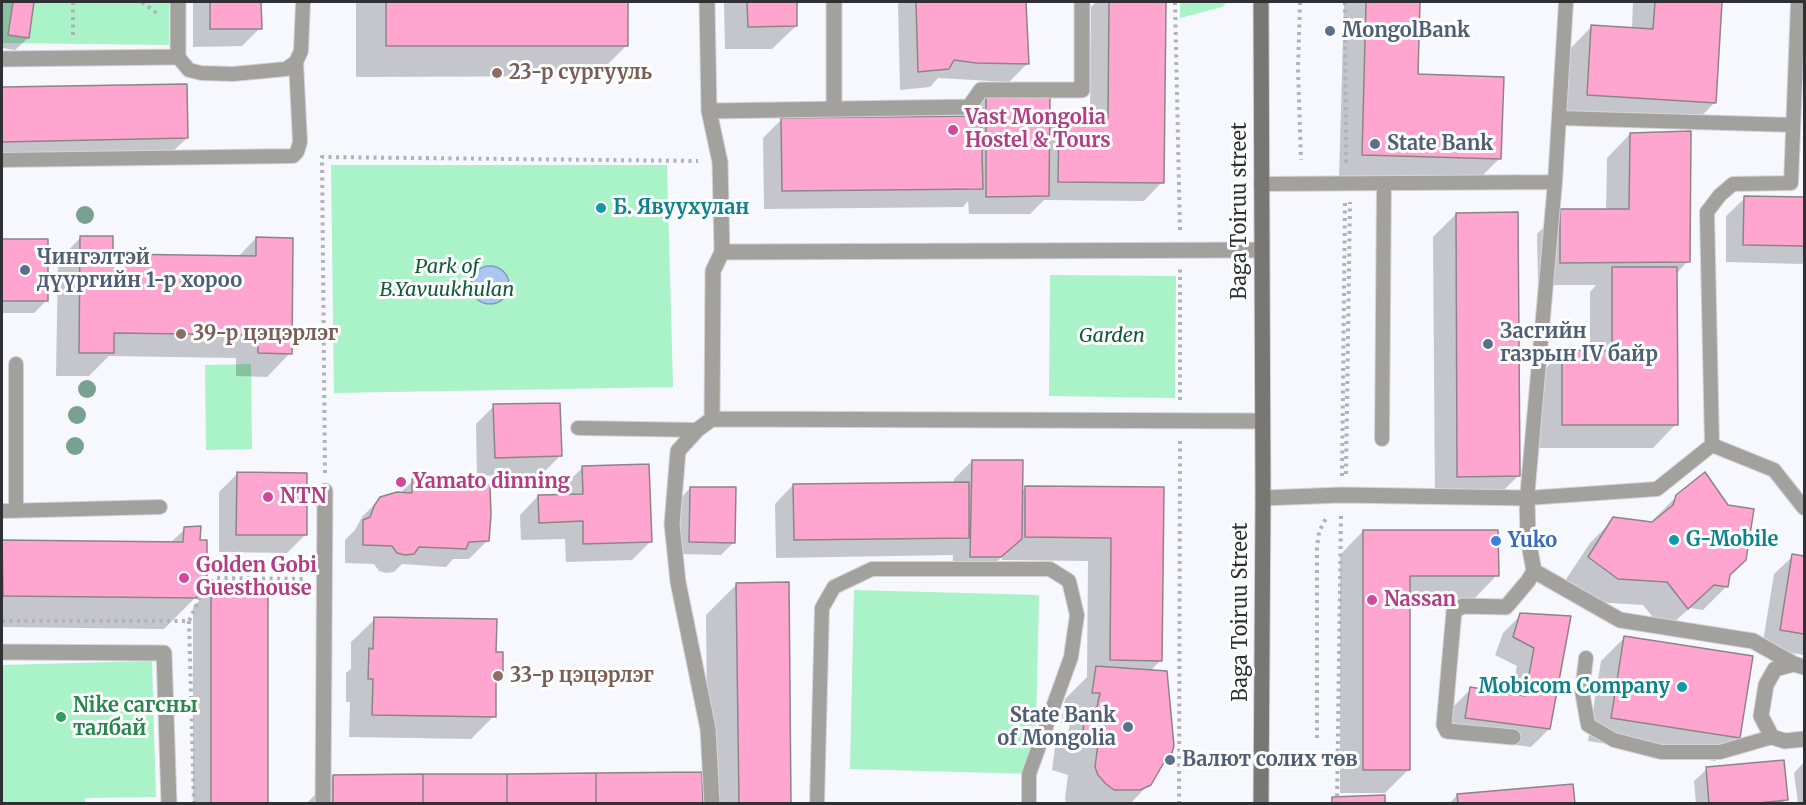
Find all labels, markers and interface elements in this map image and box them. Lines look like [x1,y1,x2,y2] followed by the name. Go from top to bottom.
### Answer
[1342,19,1470,43] place label: MongolBank
[1323,24,1337,38] marker: MongolBank
[509,61,652,85] place label: 23-р сургууль
[490,66,504,80] marker: 23-р сургууль
[965,106,1111,153] place label: Vast Mongolia Hostel & Tours
[1228,122,1252,300] street label: Baga Toiruu street
[946,123,960,137] marker: Vast Mongolia Hostel & Tours
[1387,132,1493,156] place label: State Bank
[1368,137,1382,151] marker: State Bank
[613,196,749,220] place label: Б. Явуухулан
[594,201,608,215] marker: Б. Явуухулан
[37,246,242,293] place label: Чингэлтэй дүүргийн 1-р хороо
[380,255,514,302] park label: Park of B.Yavuukhulan
[18,263,32,277] marker: Чингэлтэй дүүргийн 1-р хороо
[1500,320,1658,367] place label: Засгийн газрын IV байр
[193,322,338,346] place label: 39-р цэцэрлэг
[1079,324,1145,348] park label: Garden
[174,327,188,341] marker: 39-р цэцэрлэг
[1481,337,1495,351] marker: Засгийн газрын IV байр
[413,470,570,494] place label: Yamato dinning
[394,475,408,489] marker: Yamato dinning
[280,485,326,509] place label: NTN
[261,490,275,504] marker: NTN
[1229,522,1253,702] street label: Baga Toiruu Street
[1686,528,1778,552] place label: G-Mobile
[1508,529,1557,553] place label: Yuko
[1667,533,1681,547] marker: G-Mobile
[1489,534,1503,548] marker: Yuko
[196,554,317,601] place label: Golden Gobi Guesthouse
[177,571,191,585] marker: Golden Gobi Guesthouse
[1384,588,1456,612] place label: Nassan
[1365,593,1379,607] marker: Nassan
[510,664,654,688] place label: 33-р цэцэрлэг
[491,669,505,683] marker: 33-р цэцэрлэг
[1478,675,1670,699] place label: Mobicom Company
[1675,680,1689,694] marker: Mobicom Company
[73,694,198,741] place label: Nike сагсны талбай
[997,704,1116,751] place label: State Bank of Mongolia
[54,710,68,724] marker: Nike сагсны талбай
[1121,720,1135,734] marker: State Bank of Mongolia
[1182,748,1358,772] place label: Валют солих төв
[1163,753,1177,767] marker: Валют солих төв

